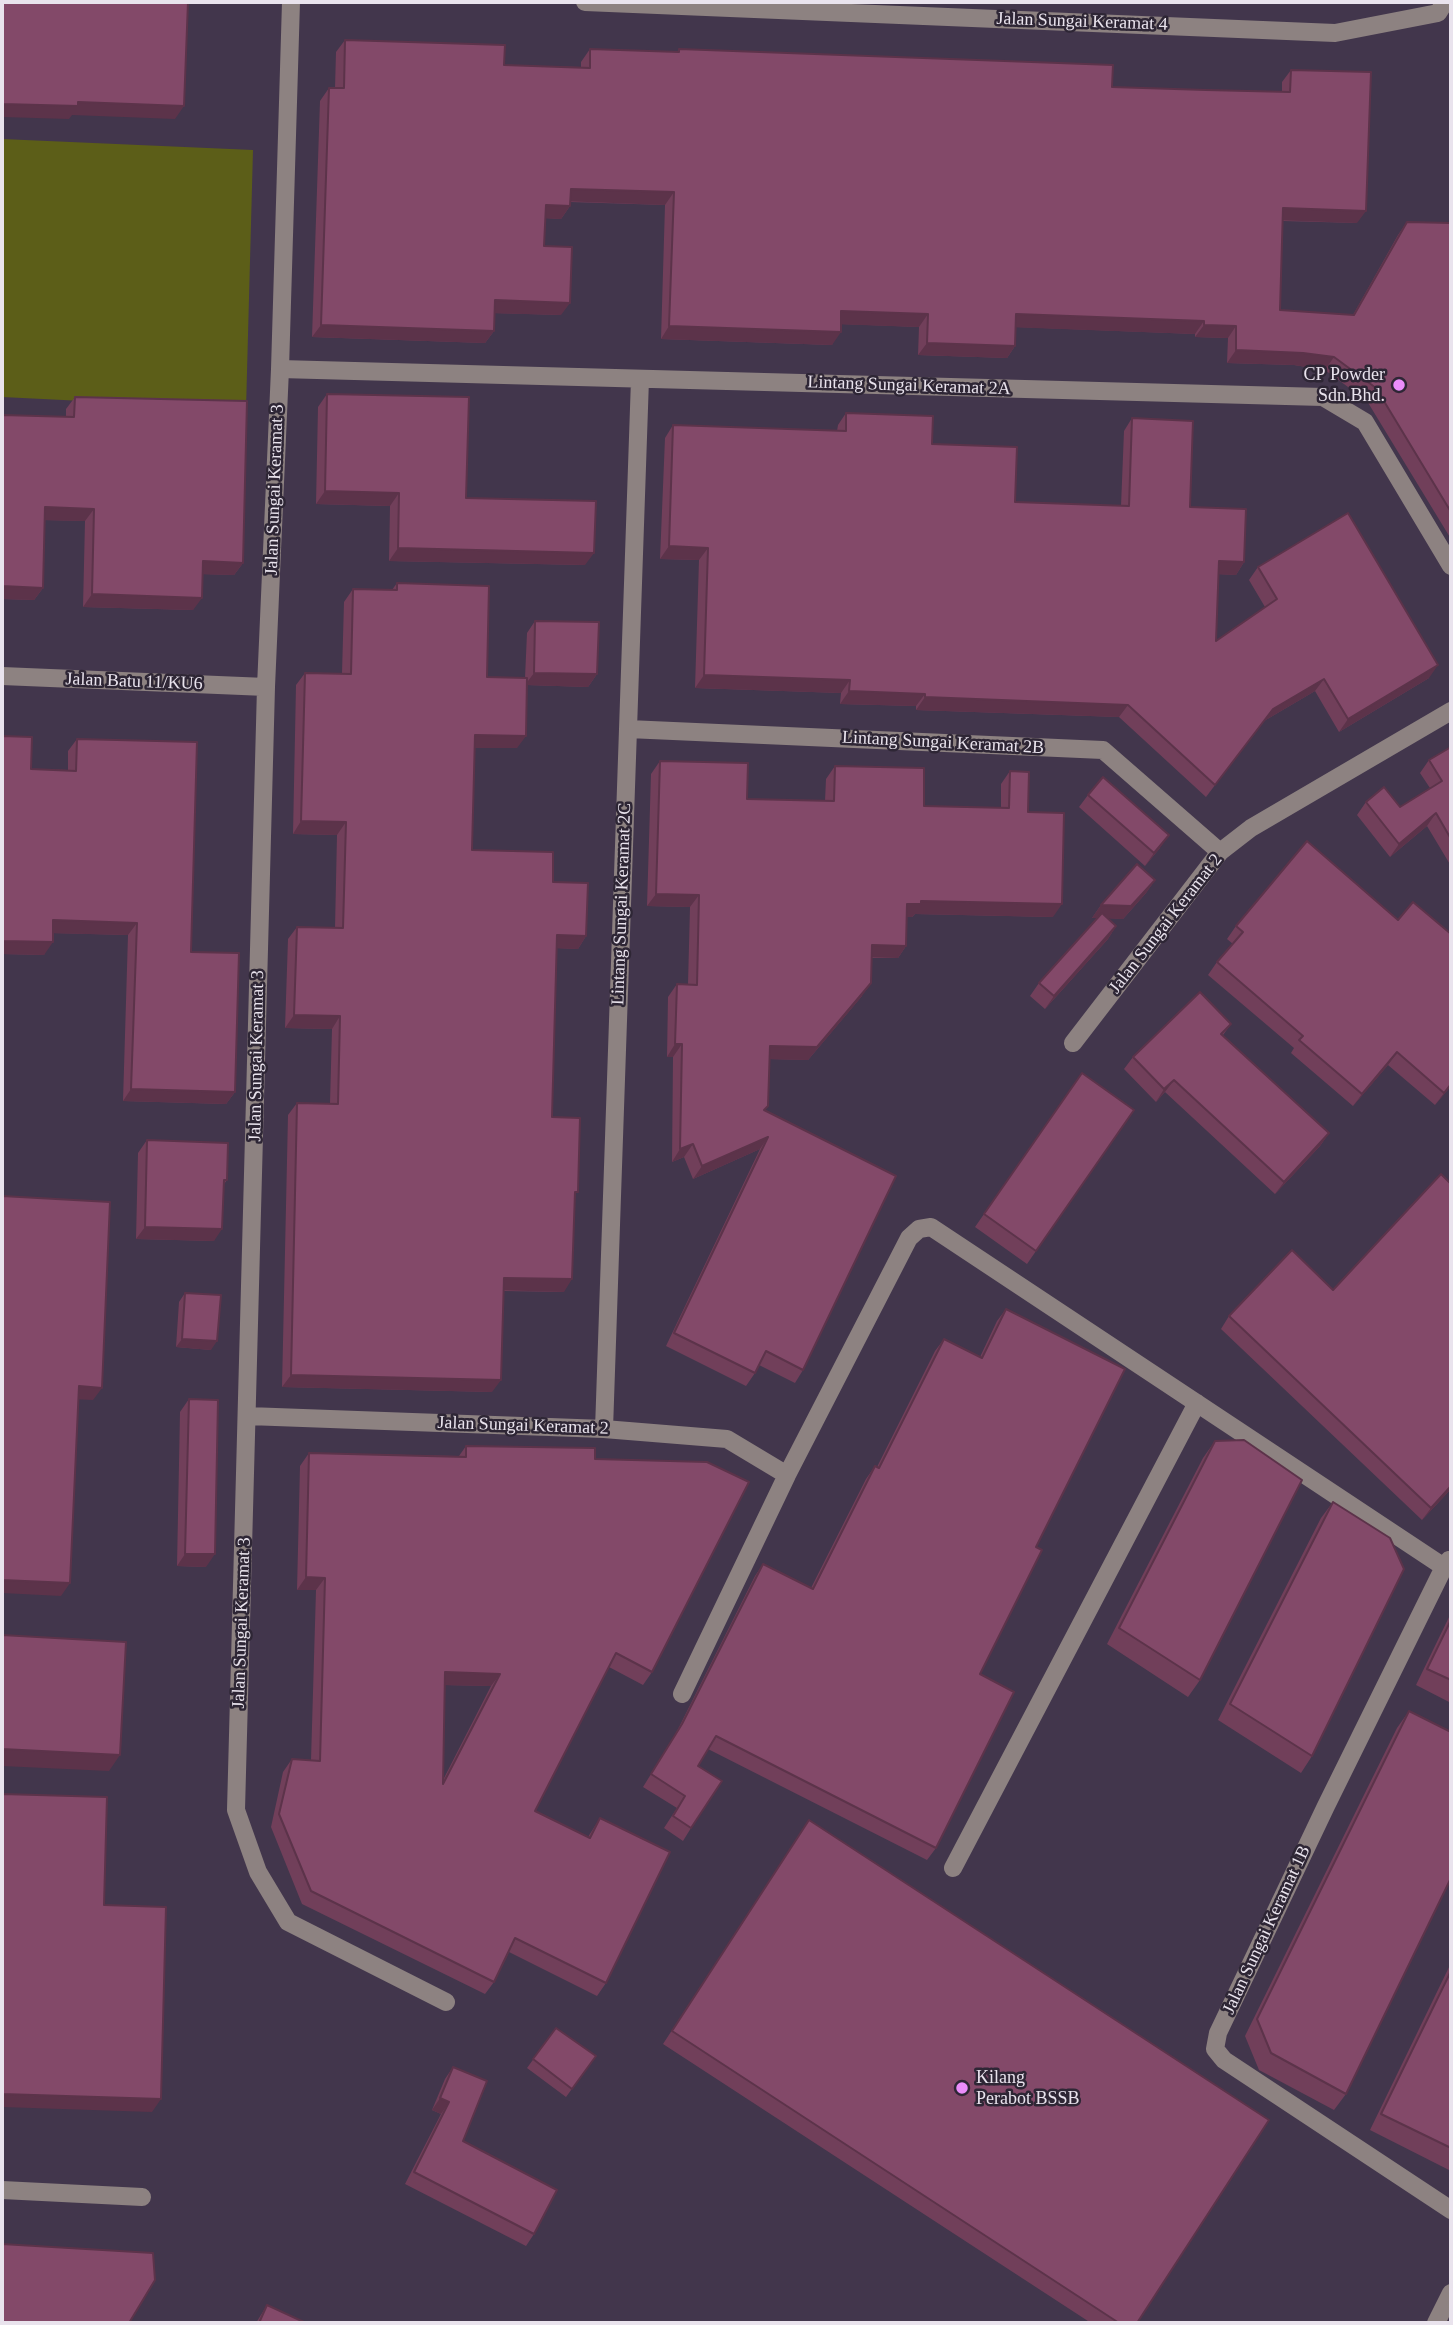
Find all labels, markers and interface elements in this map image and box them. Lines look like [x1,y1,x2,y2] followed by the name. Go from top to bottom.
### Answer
[996,8,1168,36] street label: Jalan Sungai Keramat 4
[1303,364,1385,406] place label: CP Powder Sdn.Bhd.
[807,372,1011,400] street label: Lintang Sungai Keramat 2A
[1391,377,1407,393] marker: CP Powder Sdn.Bhd.
[261,404,289,576] street label: Jalan Sungai Keramat 3
[65,669,203,695] street label: Jalan Batu 11/KU6
[841,727,1045,759] street label: Lintang Sungai Keramat 2B
[608,802,636,1006] street label: Lintang Sungai Keramat 2C
[1105,850,1227,998] street label: Jalan Sungai Keramat 2
[245,970,269,1142] street label: Jalan Sungai Keramat 3
[437,1412,609,1440] street label: Jalan Sungai Keramat 2
[228,1537,256,1709] street label: Jalan Sungai Keramat 3
[1218,1842,1316,2018] street label: Jalan Sungai Keramat 1B
[976,2067,1080,2110] place label: Kilang Perabot BSSB
[954,2080,970,2096] marker: Kilang Perabot BSSB

